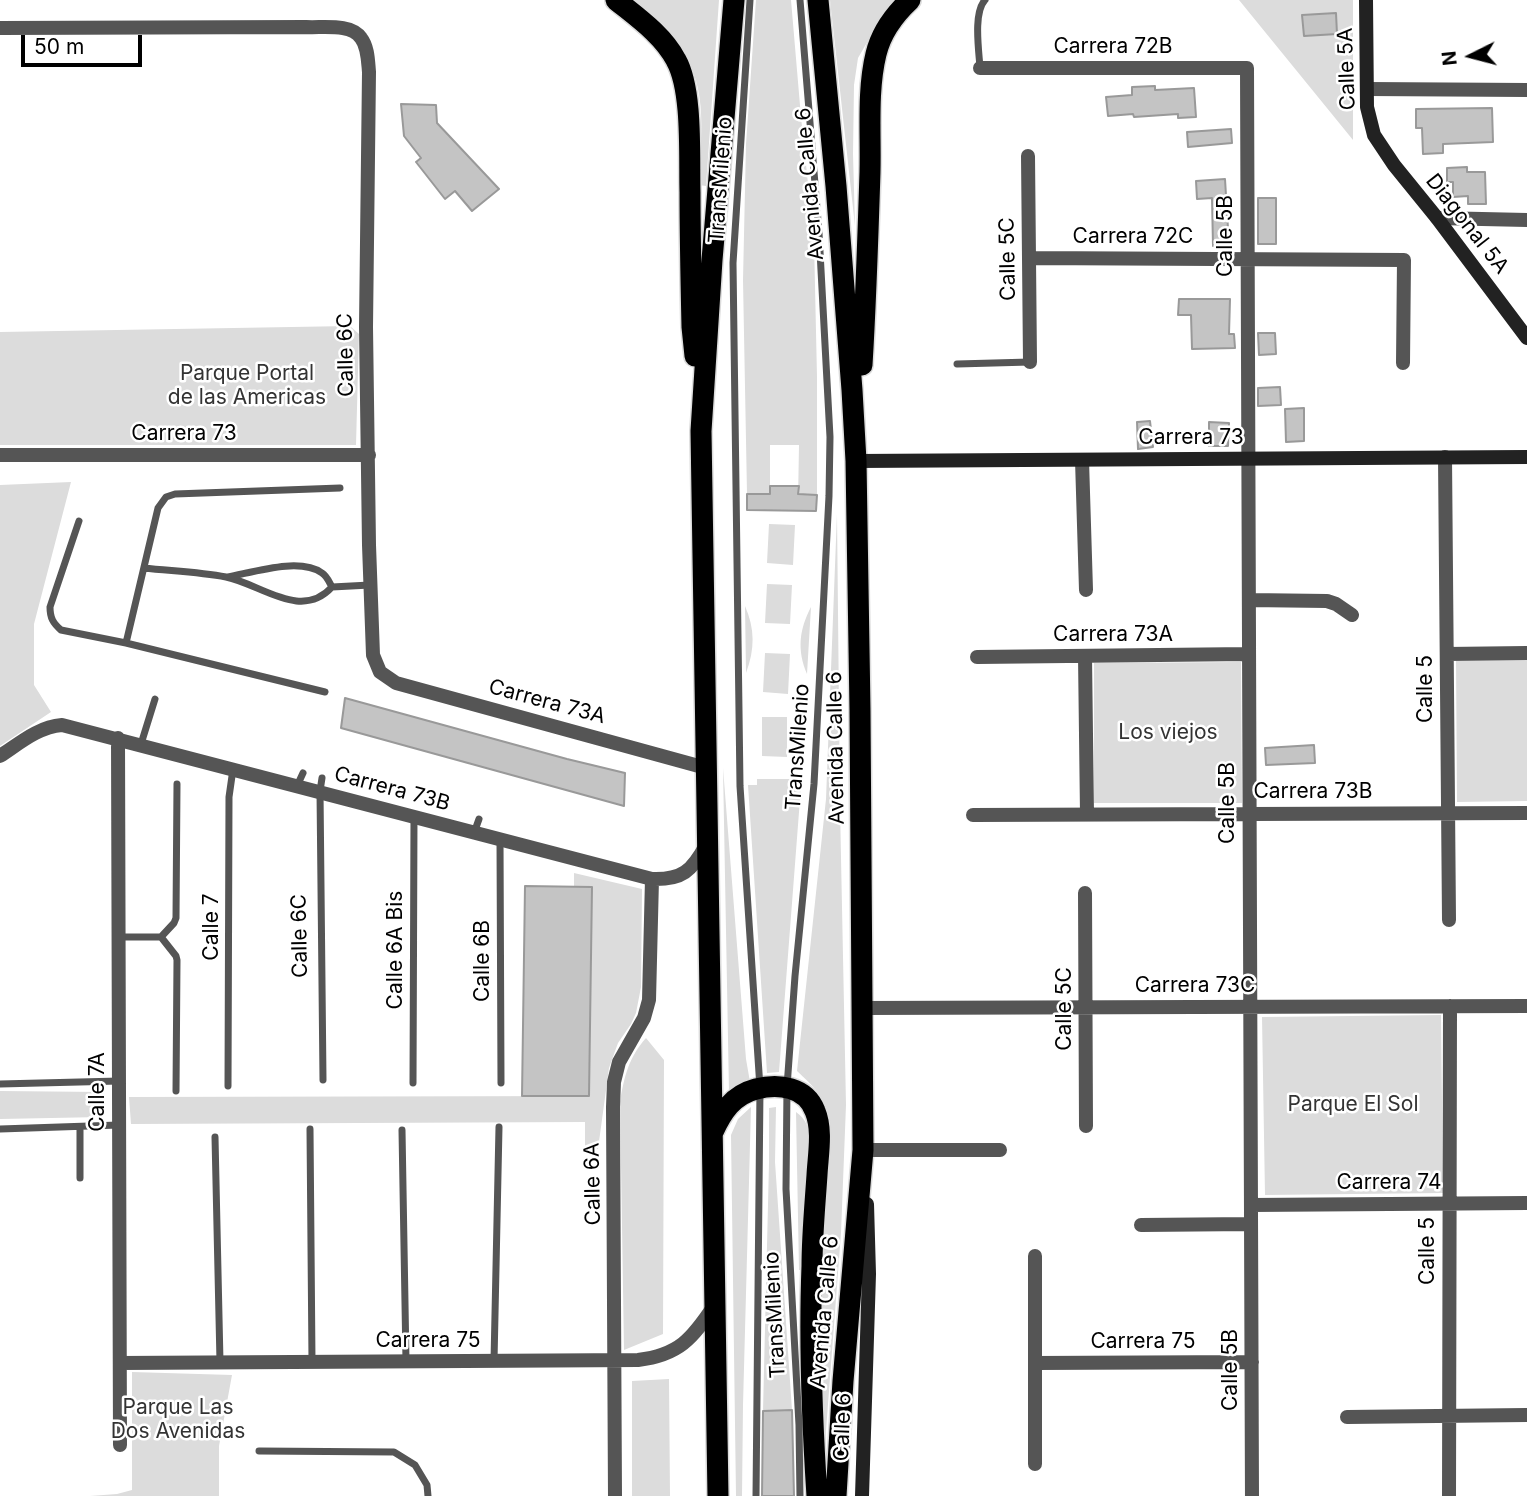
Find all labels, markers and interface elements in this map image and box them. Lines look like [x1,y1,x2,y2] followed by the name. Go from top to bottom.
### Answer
[24,21,145,65] scale bar
[1436,21,1506,91] north arrow
[1333,27,1361,111] street label: Calle 5A
[34,34,84,59] text: 50 m
[1053,34,1173,60] street label: Carrera 72B
[1437,50,1462,67] text: N
[791,107,829,261] street label: Avenida Calle 6
[704,116,738,244] street label: TransMilenio
[1420,169,1514,279] street label: Diagonal 5A
[1213,195,1239,277] street label: Calle 5B
[995,217,1021,301] street label: Calle 5C
[1073,224,1193,250] street label: Carrera 72C
[333,313,359,397] street label: Calle 6C
[168,361,326,411] park label: Parque Portal de las Americas
[131,421,237,447] street label: Carrera 73
[1138,425,1244,451] street label: Carrera 73
[1053,622,1173,648] street label: Carrera 73A
[1413,655,1439,723] street label: Calle 5
[822,671,850,825] street label: Avenida Calle 6
[486,674,608,730] street label: Carrera 73A
[781,683,815,811] street label: TransMilenio
[1118,720,1218,746] park label: Los viejos
[331,761,453,817] street label: Carrera 73B
[1215,762,1241,844] street label: Calle 5B
[1253,779,1373,805] street label: Carrera 73B
[383,891,409,1009] street label: Calle 6A Bis
[199,893,225,961] street label: Calle 7
[287,894,313,978] street label: Calle 6C
[470,920,496,1002] street label: Calle 6B
[1052,967,1078,1051] street label: Calle 5C
[1135,973,1255,999] street label: Carrera 73C
[85,1052,111,1132] street label: Calle 7A
[1288,1092,1418,1118] park label: Parque El Sol
[580,1142,606,1226] street label: Calle 6A
[1336,1170,1442,1196] street label: Carrera 74
[1415,1217,1441,1285] street label: Calle 5
[806,1235,844,1389] street label: Avenida Calle 6
[759,1251,791,1379] street label: TransMilenio
[375,1328,481,1354] street label: Carrera 75
[1090,1329,1196,1355] street label: Carrera 75
[1218,1329,1244,1411] street label: Calle 5B
[829,1392,857,1462] street label: Calle 6
[111,1395,245,1445] park label: Parque Las Dos Avenidas

